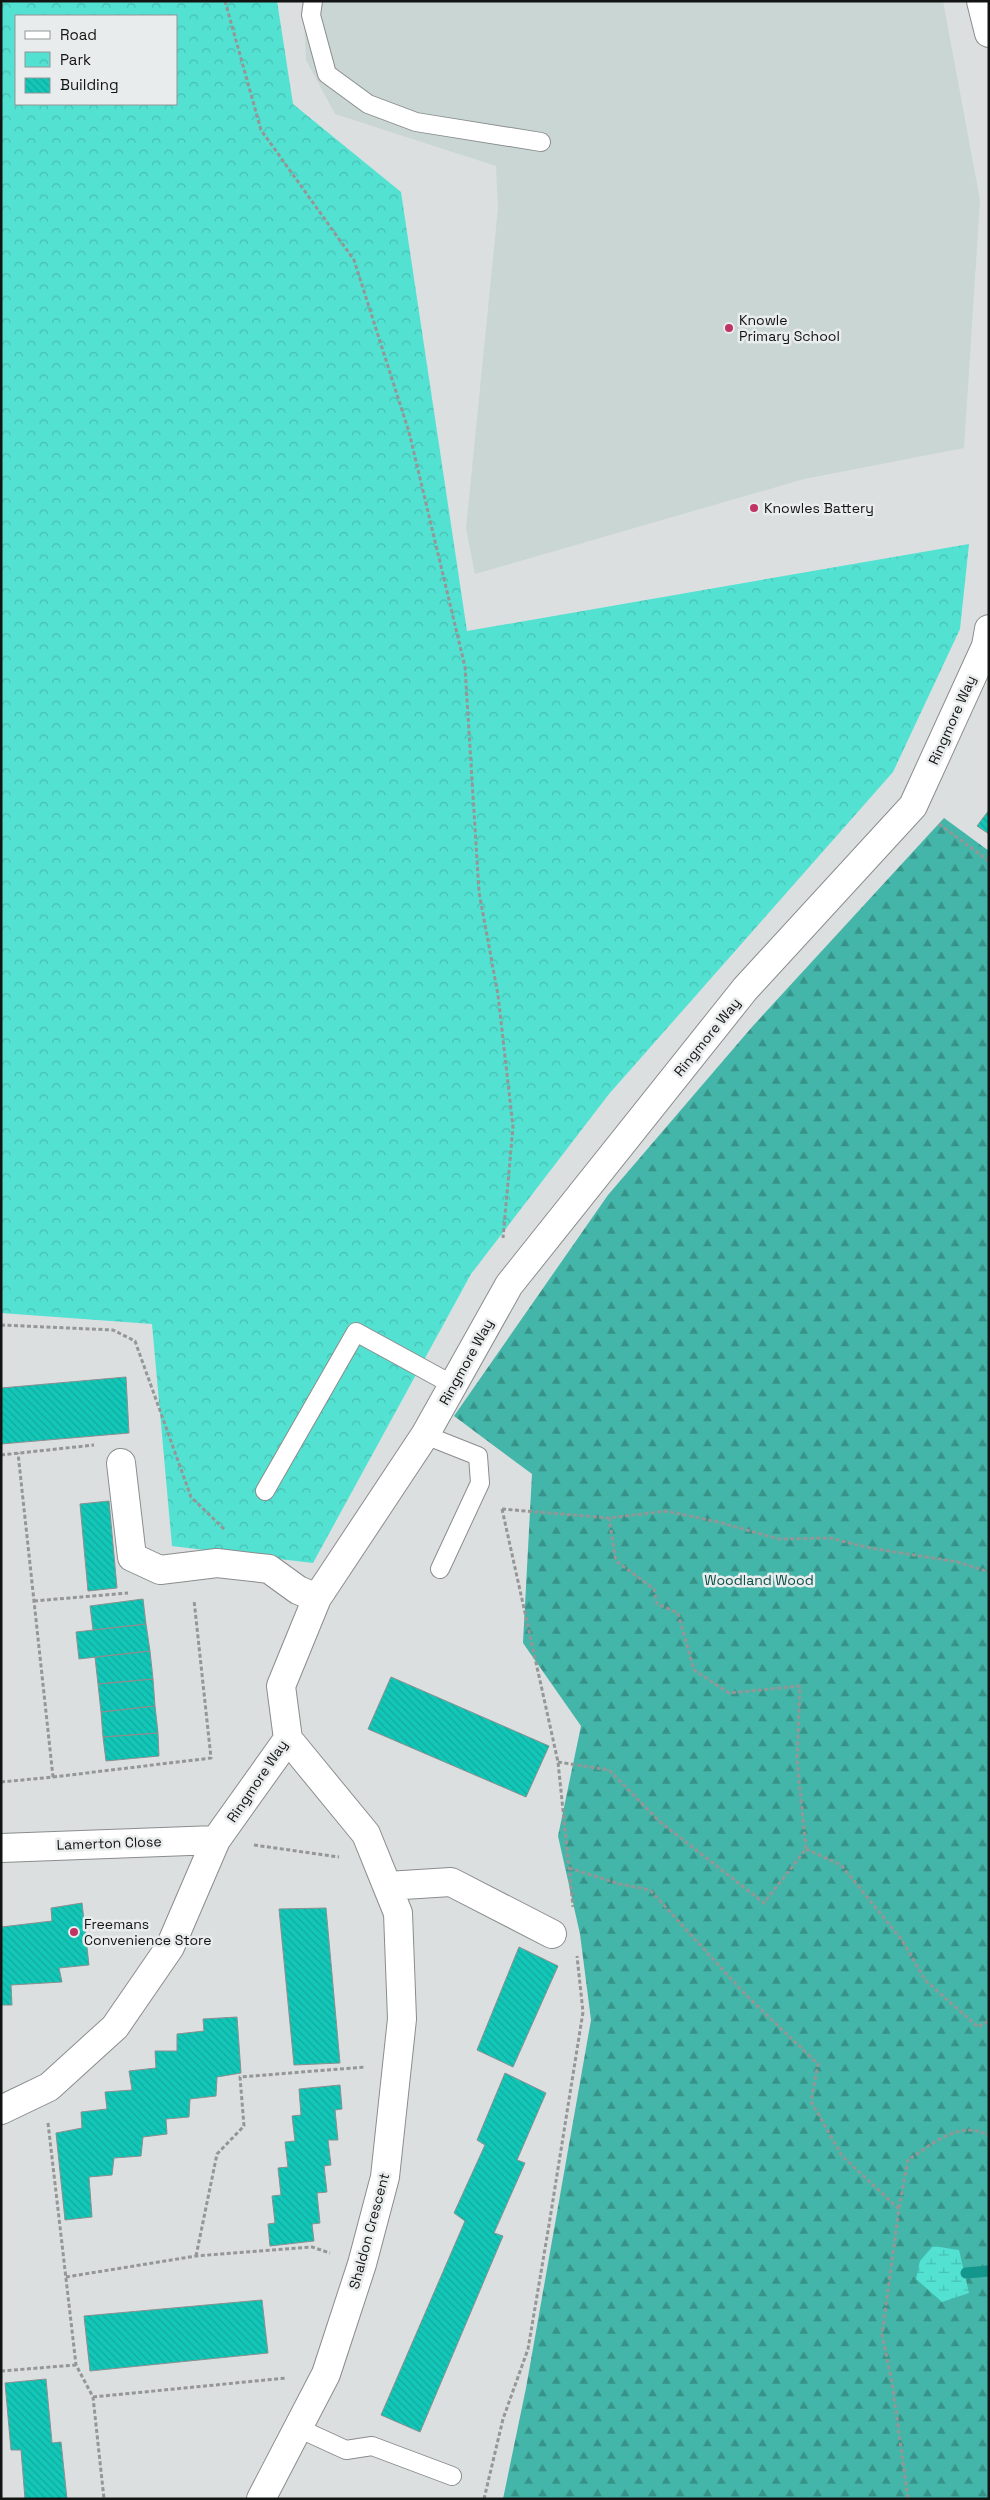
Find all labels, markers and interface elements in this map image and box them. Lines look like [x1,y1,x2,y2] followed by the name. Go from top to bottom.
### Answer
[15,15,178,105] legend
[60,25,97,44] text: Road
[60,50,91,69] text: Park
[60,75,119,94] text: Building
[739,311,840,345] place label: Knowle Primary School
[723,322,735,334] marker: Knowle Primary School
[764,499,874,517] place label: Knowles Battery
[748,502,760,514] marker: Knowles Battery
[924,673,980,767] street label: Ringmore Way
[670,994,744,1080] street label: Ringmore Way
[435,1316,497,1408] street label: Ringmore Way
[704,1571,814,1589] park label: Woodland Wood
[223,1736,291,1826] street label: Ringmore Way
[56,1832,162,1854] street label: Lamerton Close
[84,1915,211,1949] place label: Freemans Convenience Store
[68,1926,80,1938] marker: Freemans Convenience Store
[345,2171,393,2291] street label: Shaldon Crescent

